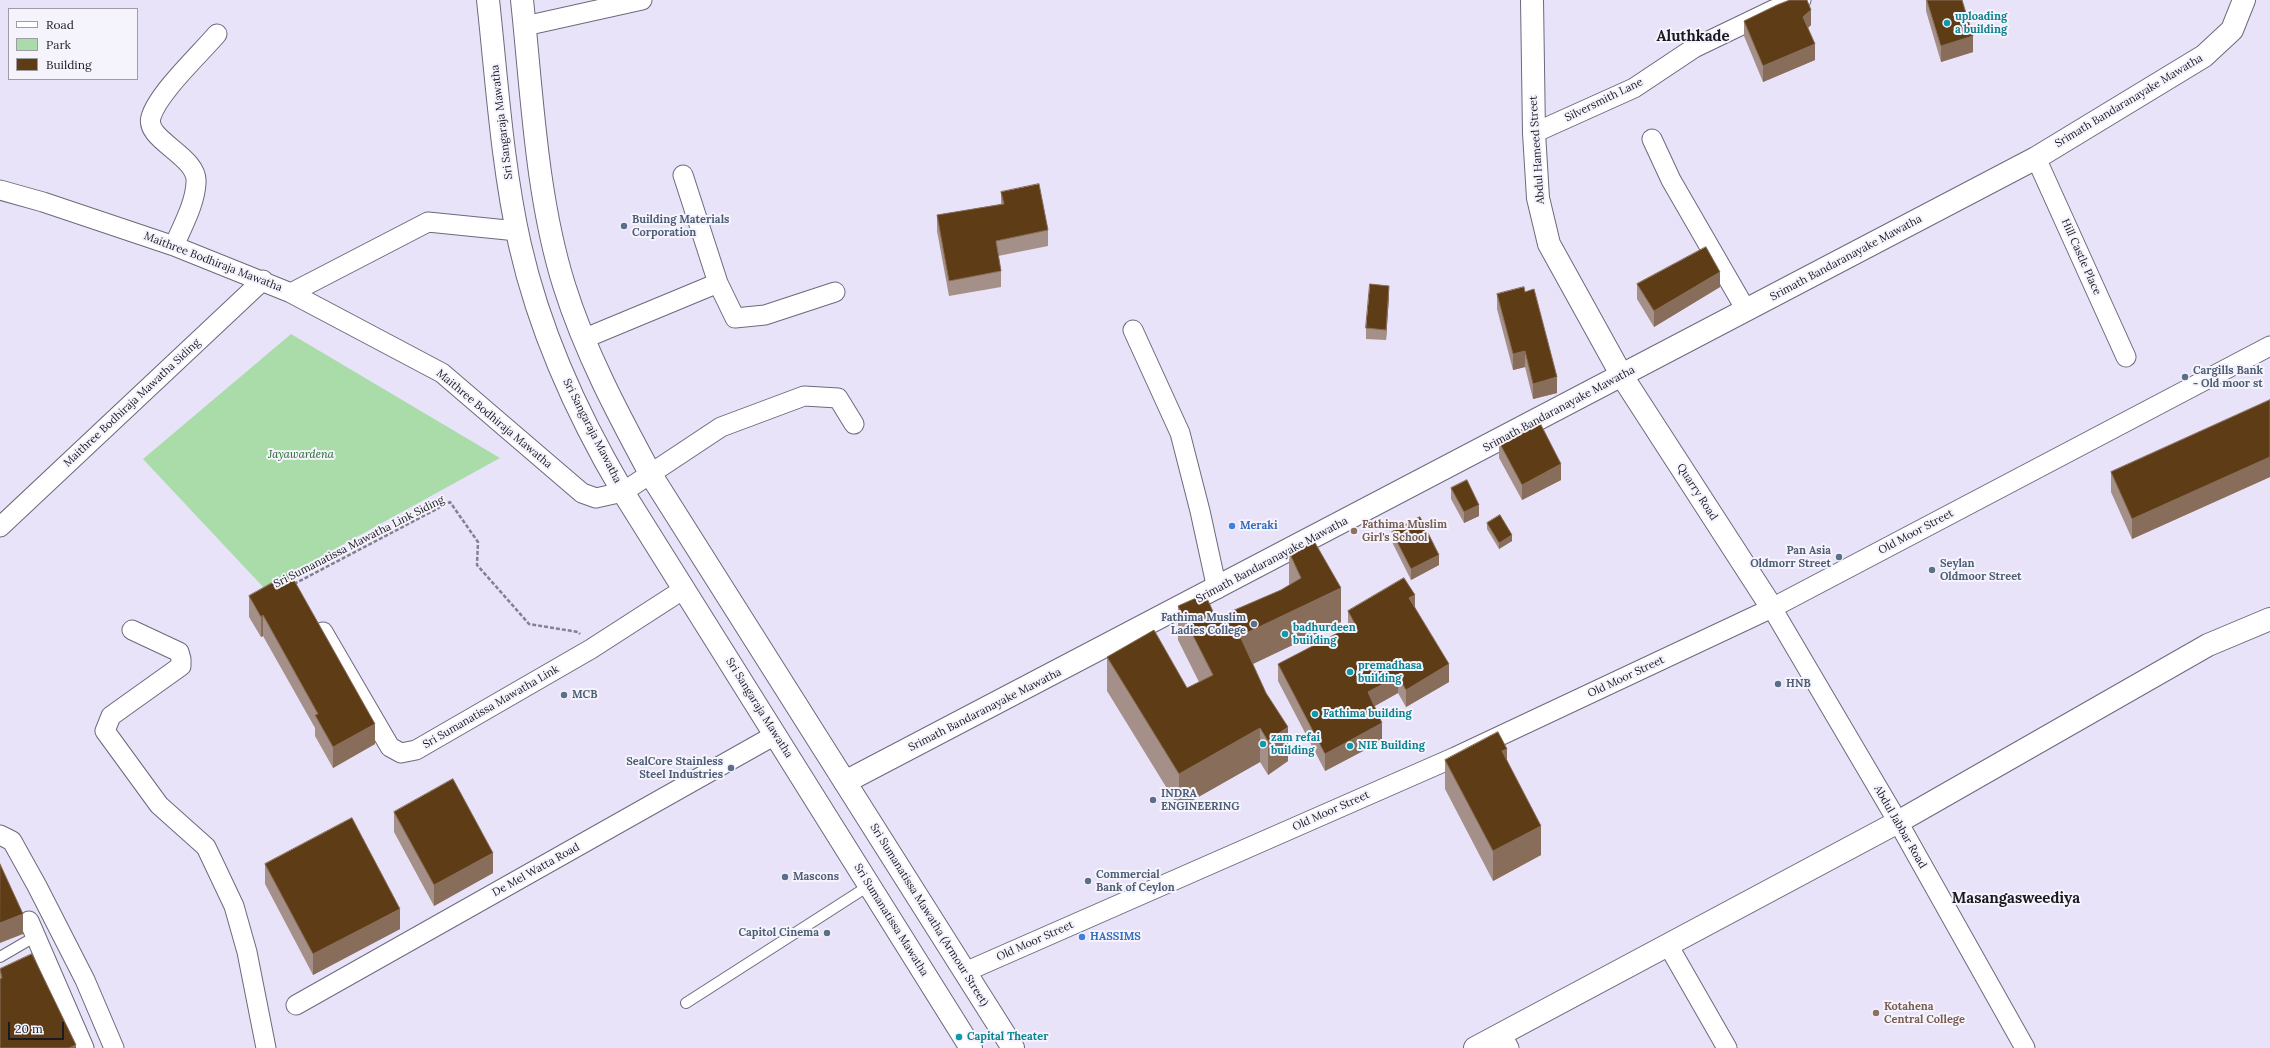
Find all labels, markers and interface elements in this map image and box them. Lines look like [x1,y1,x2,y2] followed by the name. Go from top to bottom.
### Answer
[8,8,138,80] legend
[1955,10,2007,36] place label: uploading a building
[46,17,74,32] text: Road
[1942,18,1952,28] marker: uploading a building
[1656,28,1730,46] district label: Aluthkade
[46,37,71,52] text: Park
[2053,52,2205,150] street label: Srimath Bandaranayake Mawatha
[46,57,92,72] text: Building
[488,64,516,180] street label: Sri Sangaraja Mawatha
[1563,75,1645,125] street label: Silversmith Lane
[1527,95,1547,205] street label: Abdul Hameed Street
[1768,212,1924,304] street label: Srimath Bandaranayake Mawatha
[632,213,729,239] place label: Building Materials Corporation
[2058,217,2104,297] street label: Hill Castle Place
[619,221,629,231] marker: Building Materials Corporation
[142,229,284,295] street label: Maithree Bodhiraja Mawatha
[61,336,203,470] street label: Maithree Bodhiraja Mawatha Siding
[1481,363,1637,455] street label: Srimath Bandaranayake Mawatha
[2193,364,2263,390] place label: Cargills Bank - Old moor st
[433,367,555,471] street label: Maithree Bodhiraja Mawatha
[2180,372,2190,382] marker: Cargills Bank - Old moor st
[560,377,624,485] street label: Sri Sangaraja Mawatha
[268,448,334,462] park label: Jayawardena
[1674,461,1720,523] street label: Quarry Road
[272,493,446,591] street label: Sri Sumanatissa Mawatha Link Siding
[1876,507,1956,557] street label: Old Moor Street
[1194,514,1350,606] street label: Srimath Bandaranayake Mawatha
[1362,518,1447,544] place label: Fathima Muslim Girl's School
[1240,519,1277,533] place label: Meraki
[1227,521,1237,531] marker: Meraki
[1349,526,1359,536] marker: Fathima Muslim Girl's School
[1750,544,1831,570] place label: Pan Asia Oldmorr Street
[1834,552,1844,562] marker: Pan Asia Oldmorr Street
[1940,557,2022,583] place label: Seylan Oldmoor Street
[1927,565,1937,575] marker: Seylan Oldmoor Street
[1161,611,1246,637] place label: Fathima Muslim Ladies College
[1249,619,1259,629] marker: Fathima Muslim Ladies College
[1293,621,1356,647] place label: badhurdeen building
[1280,629,1290,639] marker: badhurdeen building
[1586,653,1666,701] street label: Old Moor Street
[723,656,795,760] street label: Sri Sangaraja Mawatha
[1358,659,1422,685] place label: premadhasa building
[421,663,561,751] street label: Sri Sumanatissa Mawatha Link
[906,666,1064,754] street label: Srimath Bandaranayake Mawatha
[1345,667,1355,677] marker: premadhasa building
[1786,677,1811,691] place label: HNB
[1773,679,1783,689] marker: HNB
[572,688,597,702] place label: MCB
[559,690,569,700] marker: MCB
[1323,707,1412,721] place label: Fathima building
[1310,709,1320,719] marker: Fathima building
[1271,731,1320,757] place label: zam refai building
[1258,739,1268,749] marker: zam refai building
[1358,739,1425,753] place label: NIE Building
[1345,741,1355,751] marker: NIE Building
[626,755,723,781] place label: SealCore Stainless Steel Industries
[726,763,736,773] marker: SealCore Stainless Steel Industries
[1871,783,1929,871] street label: Abdul Jabbar Road
[1161,787,1240,813] place label: INDRA ENGINEERING
[1290,788,1372,834] street label: Old Moor Street
[1148,795,1158,805] marker: INDRA ENGINEERING
[867,821,991,1009] street label: Sri Sumanatissa Mawatha (Armour Street)
[490,841,582,899] street label: De Mel Watta Road
[851,861,931,979] street label: Sri Sumanatissa Mawatha
[1096,868,1175,894] place label: Commercial Bank of Ceylon
[793,870,839,884] place label: Mascons
[780,872,790,882] marker: Mascons
[1083,876,1093,886] marker: Commercial Bank of Ceylon
[1952,890,2080,908] district label: Masangasweediya
[994,918,1076,964] street label: Old Moor Street
[738,926,819,940] place label: Capitol Cinema
[822,928,832,938] marker: Capitol Cinema
[1090,930,1141,944] place label: HASSIMS
[1077,932,1087,942] marker: HASSIMS
[1884,1000,1965,1026] place label: Kotahena Central College
[1871,1008,1881,1018] marker: Kotahena Central College
[10,1014,66,1040] scale bar
[15,1021,43,1036] text: 20 m
[967,1030,1048,1044] place label: Capital Theater
[954,1032,964,1042] marker: Capital Theater

